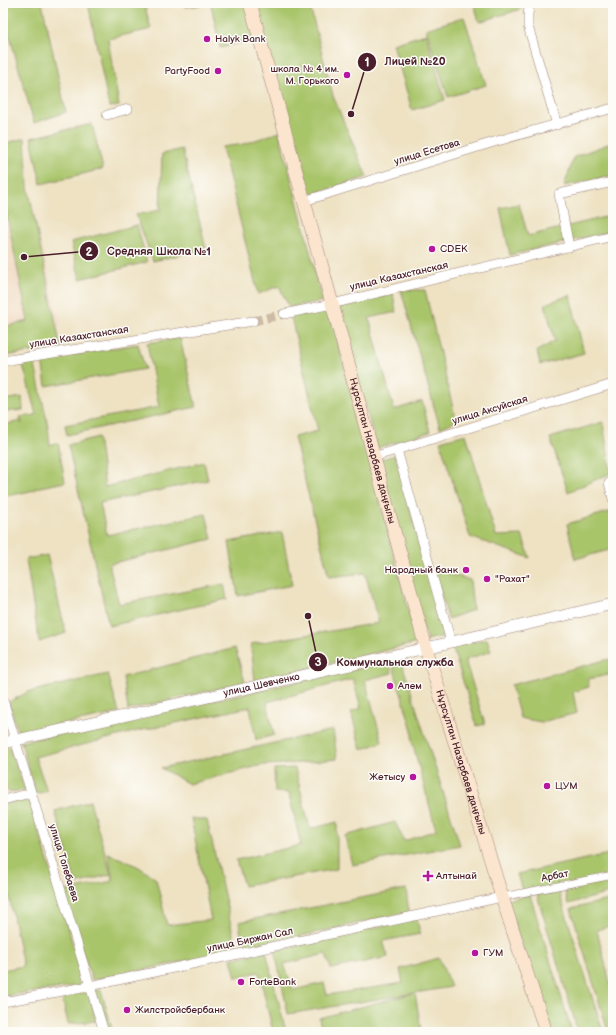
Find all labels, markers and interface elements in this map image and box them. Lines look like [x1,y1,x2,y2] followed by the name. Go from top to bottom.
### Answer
[215,33,265,45] place label: Halyk Bank
[202,34,212,44] marker: Halyk Bank
[357,50,454,73] callout: Лицей №20
[364,55,370,70] text: 1
[384,55,446,68] text: Лицей №20
[270,63,339,87] place label: школа № 4 им. М. Горького
[164,65,210,77] place label: PartyFood
[213,66,223,76] marker: PartyFood
[342,70,352,80] marker: школа № 4 им. М. Горького
[393,136,461,168] street label: улица Есетова
[79,240,219,263] callout: Средняя Школа №1
[440,243,468,255] place label: CDEK
[427,244,437,254] marker: CDEK
[85,245,93,260] text: 2
[107,245,211,258] text: Средняя Школа №1
[349,259,450,293] street label: улица Казахстанская
[29,323,130,351] street label: улица Казахстанская
[347,376,398,525] street label: Нұрсұлтан Назарбаев даңғылы
[451,393,530,427] street label: улица Аксуйская
[384,564,459,576] place label: Народный банк
[461,565,471,575] marker: Народный банк
[495,573,530,585] place label: "Рахат"
[482,574,492,584] marker: "Рахат"
[308,651,461,674] callout: Коммунальная служба
[314,655,322,670] text: 3
[336,656,454,669] text: Коммунальная служба
[222,671,301,699] street label: улица Шевченко
[397,680,422,692] place label: Алем
[385,681,395,691] marker: Алем
[433,688,489,836] street label: Нұрсұлтан Назарбаев даңғылы
[369,771,405,783] place label: Жетысу
[408,772,418,782] marker: Жетысу
[555,780,578,792] place label: ЦУМ
[542,781,552,791] marker: ЦУМ
[46,823,82,903] street label: улица Толебаева
[539,867,570,885] street label: Арбат
[435,870,477,882] place label: Алтынай
[423,871,433,881] marker: Алтынай
[206,925,294,955] street label: улица Биржан Сал
[483,947,503,959] place label: ГУМ
[470,948,480,958] marker: ГУМ
[249,976,296,988] place label: ForteBank
[236,977,246,987] marker: ForteBank
[135,1004,226,1016] place label: Жилстройсбербанк
[122,1005,132,1015] marker: Жилстройсбербанк

